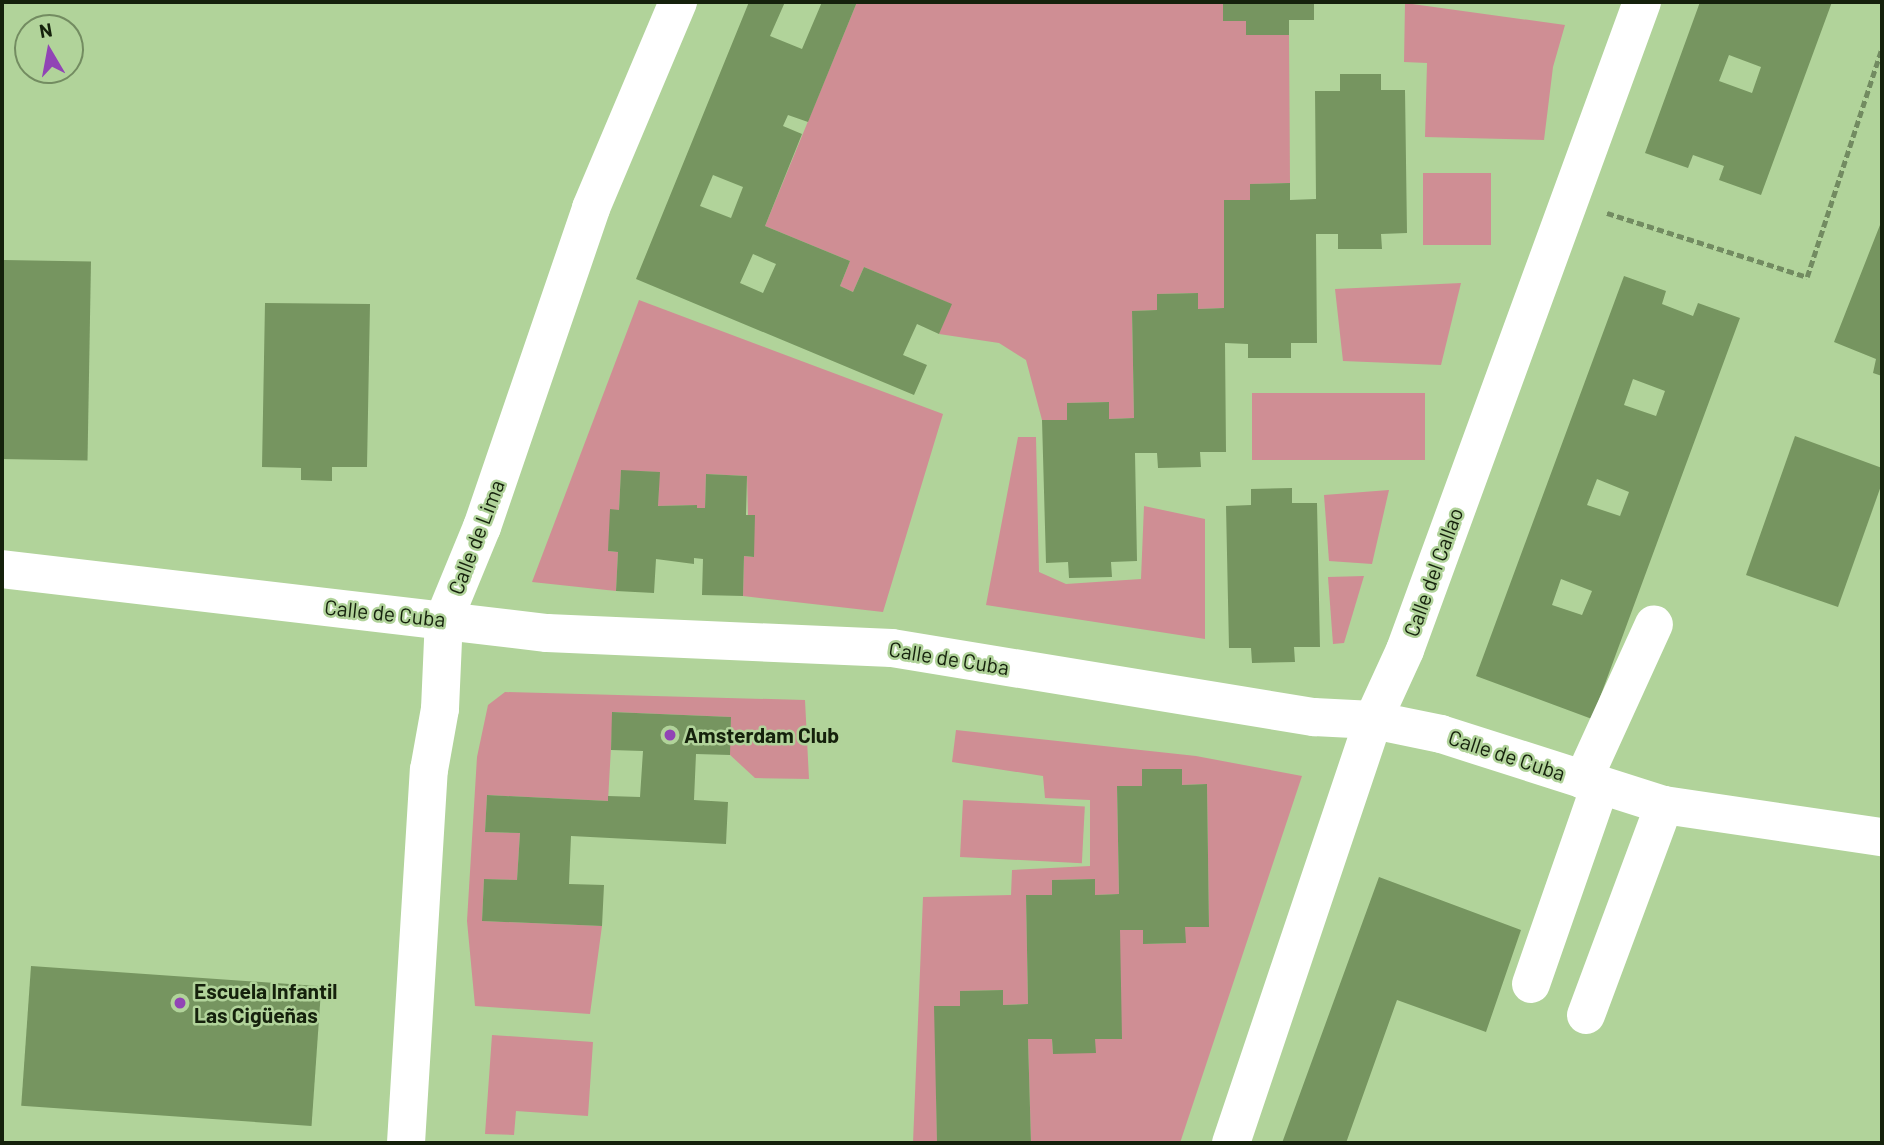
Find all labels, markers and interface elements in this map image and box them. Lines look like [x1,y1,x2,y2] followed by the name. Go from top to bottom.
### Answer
[14,14,84,84] north arrow
[37,17,54,42] text: N
[443,476,509,598] street label: Calle de Lima
[1398,504,1468,640] street label: Calle del Callao
[323,594,447,632] street label: Calle de Cuba
[887,636,1011,680] street label: Calle de Cuba
[684,722,839,748] place label: Amsterdam Club
[1445,724,1569,786] street label: Calle de Cuba
[662,727,678,743] marker: Amsterdam Club
[194,978,337,1028] place label: Escuela Infantil Las Cigüeñas
[172,995,188,1011] marker: Escuela Infantil Las Cigüeñas

